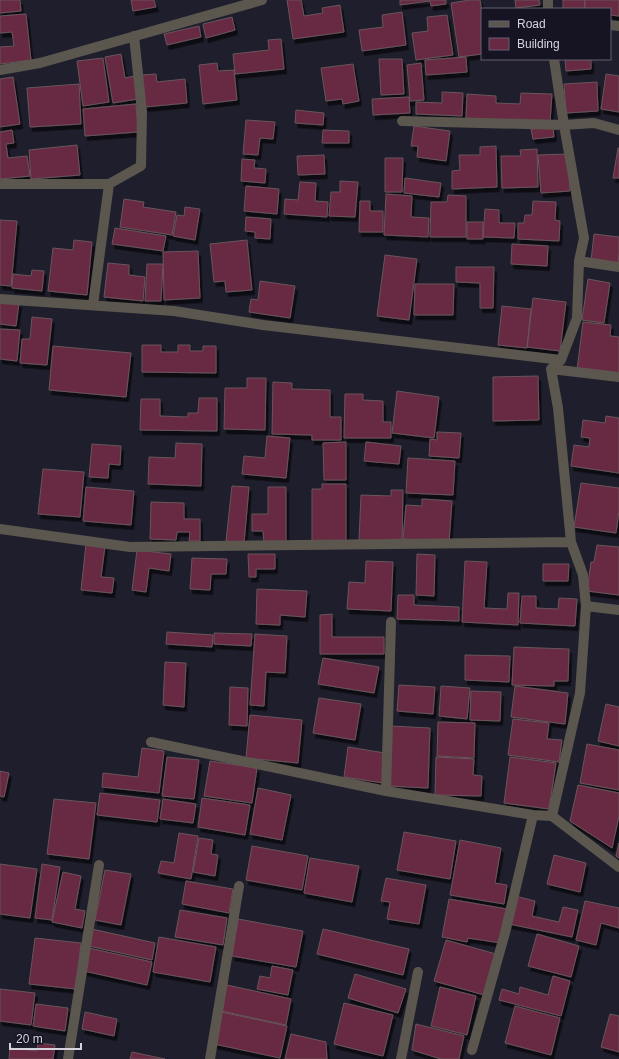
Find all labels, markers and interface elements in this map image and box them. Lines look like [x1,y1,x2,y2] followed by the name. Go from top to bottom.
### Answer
[481,8,611,60] legend
[517,17,546,31] text: Road
[517,37,560,51] text: Building
[10,1025,81,1051] scale bar
[16,1032,43,1046] text: 20 m

